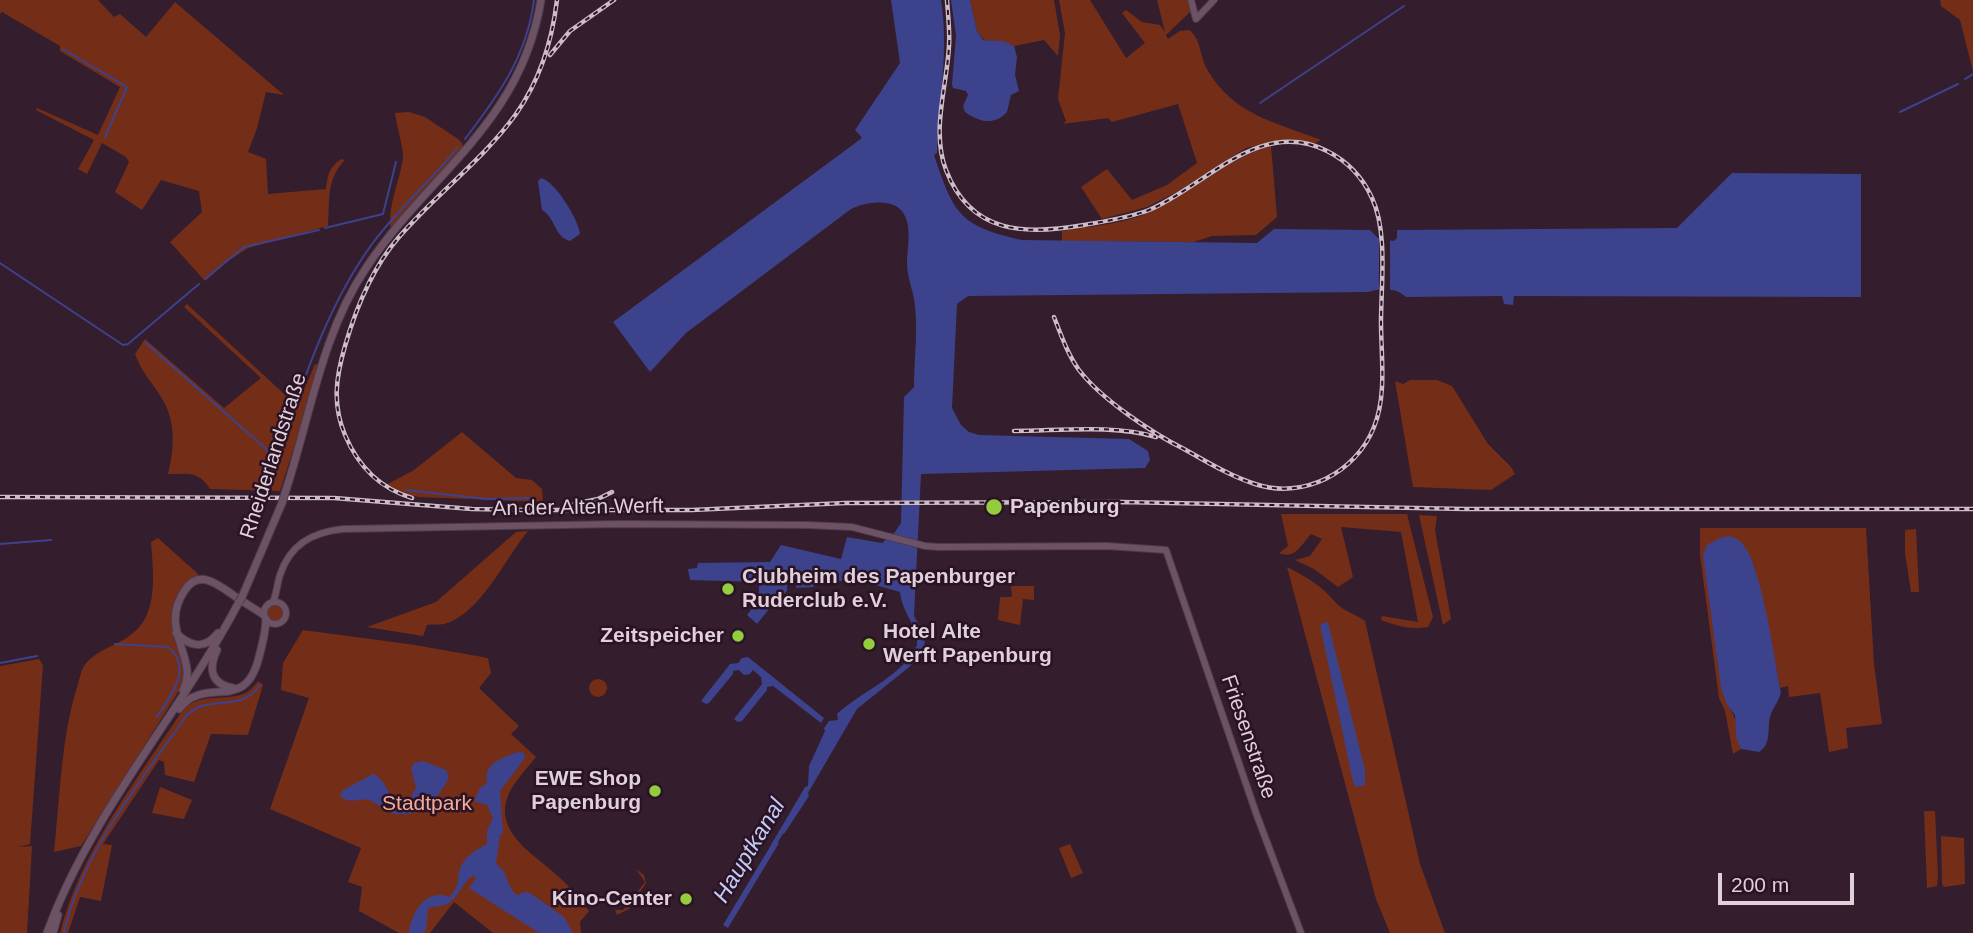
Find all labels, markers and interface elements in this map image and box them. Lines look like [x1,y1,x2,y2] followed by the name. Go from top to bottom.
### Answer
[235,370,313,542] street label: Rheiderlandstraße
[492,494,664,522] street label: An der Alten Werft
[1010,494,1120,520] place label: Papenburg
[984,497,1004,517] marker: Papenburg
[742,564,1015,614] place label: Clubheim des Papenburger Ruderclub e.V.
[720,581,736,597] marker: Clubheim des Papenburger Ruderclub e.V.
[883,619,1052,669] place label: Hotel Alte Werft Papenburg
[600,623,724,649] place label: Zeitspeicher
[730,628,746,644] marker: Zeitspeicher
[861,636,877,652] marker: Hotel Alte Werft Papenburg
[1215,672,1281,802] street label: Friesenstraße
[531,766,641,816] place label: EWE Shop Papenburg
[647,783,663,799] marker: EWE Shop Papenburg
[382,791,472,817] park label: Stadtpark
[708,794,792,908] water label: Hauptkanal
[1721,860,1857,904] scale bar
[1731,873,1789,896] text: 200 m
[552,886,672,912] place label: Kino-Center
[678,891,694,907] marker: Kino-Center

